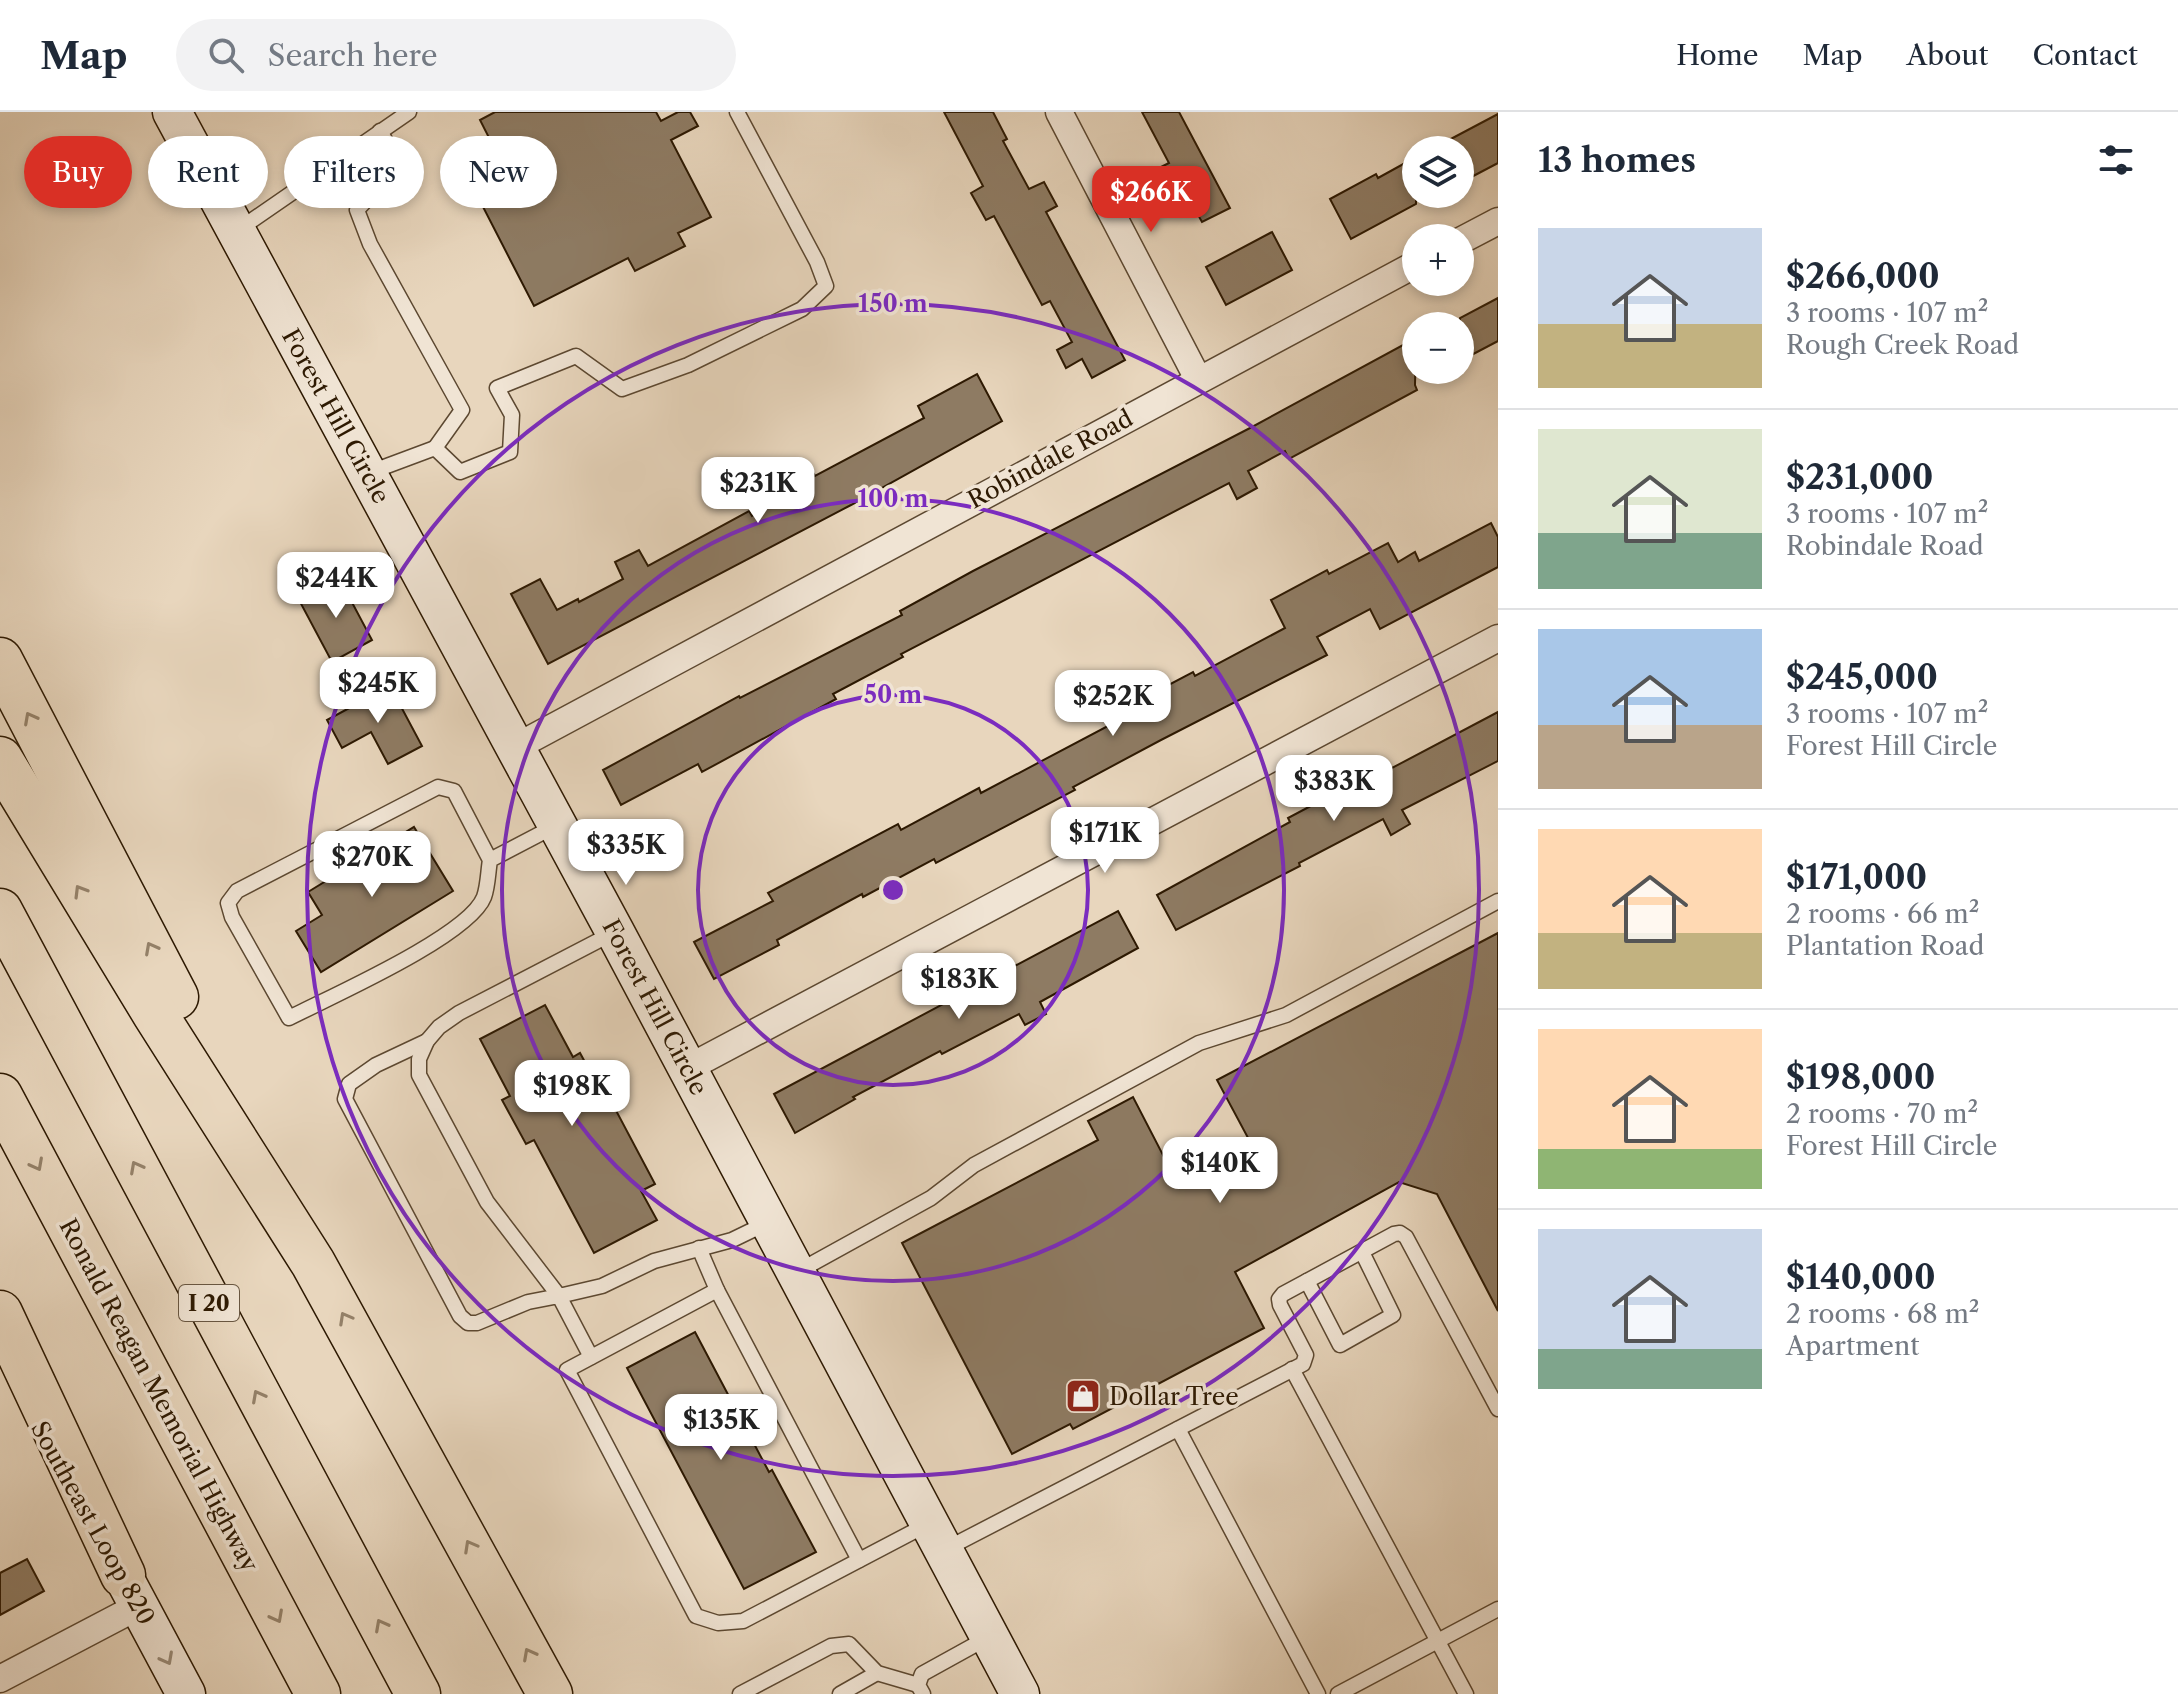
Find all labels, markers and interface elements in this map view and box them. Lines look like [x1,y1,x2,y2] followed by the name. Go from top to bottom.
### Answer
[176,19,736,91] search box
[40,32,128,79] text: Map
[204,33,248,77] icon: search
[268,37,438,74] text: Search here
[1676,38,1758,72] text: Home
[1802,38,1862,72] text: Map
[1906,38,1988,72] text: About
[2032,38,2138,72] text: Contact
[24,136,132,208] chip: Buy
[148,136,268,208] chip: Rent
[284,136,424,208] chip: Filters
[440,136,557,208] chip: New
[1402,136,1474,384] map controls
[1402,136,1474,208] button: layers
[2094,138,2138,182] icon: filters
[1538,139,1696,181] text: 13 homes
[1095,166,1207,234] pin: $266K
[1110,176,1192,208] text: $266K
[1402,224,1474,296] button: +
[1786,255,1940,297] text: $266,000
[1602,260,1698,356] icon: home
[858,289,928,318] text: 150 m
[1786,297,1988,329] text: 3 rooms · 107 m²
[1402,312,1474,384] button: −
[276,324,396,508] street label: Forest Hill Circle
[1786,329,2019,361] text: Rough Creek Road
[963,403,1138,515] street label: Robindale Road
[1786,456,1934,498] text: $231,000
[702,457,814,525] pin: $231K
[1602,461,1698,557] icon: home
[719,467,797,499] text: $231K
[857,484,929,513] text: 100 m
[1786,498,1988,530] text: 3 rooms · 107 m²
[1786,530,1984,562] text: Robindale Road
[280,552,392,620] pin: $244K
[295,562,377,594] text: $244K
[1786,656,1938,698] text: $245,000
[322,657,434,725] pin: $245K
[1602,661,1698,757] icon: home
[338,667,418,699] text: $245K
[1057,670,1169,738] pin: $252K
[864,680,922,709] text: 50 m
[1073,680,1153,712] text: $252K
[1786,698,1988,730] text: 3 rooms · 107 m²
[25,711,40,726] one-way arrow
[1786,730,1997,762] text: Forest Hill Circle
[1278,755,1390,823] pin: $383K
[1294,765,1374,797] text: $383K
[1049,807,1161,875] pin: $171K
[1069,817,1141,849] text: $171K
[570,819,682,887] pin: $335K
[586,829,666,861] text: $335K
[316,831,428,899] pin: $270K
[332,841,412,873] text: $270K
[1786,856,1927,898] text: $171,000
[1602,861,1698,957] icon: home
[879,876,907,904] centre of rings
[75,885,90,900] one-way arrow
[1786,898,1979,930] text: 2 rooms · 66 m²
[596,914,714,1100] street label: Forest Hill Circle
[1786,930,1984,962] text: Plantation Road
[145,942,160,956] one-way arrow
[903,953,1015,1021] pin: $183K
[920,963,998,995] text: $183K
[1786,1056,1935,1098] text: $198,000
[516,1060,628,1128] pin: $198K
[1602,1061,1698,1157] icon: home
[533,1070,611,1102] text: $198K
[1786,1098,1978,1130] text: 2 rooms · 70 m²
[1786,1130,1997,1162] text: Forest Hill Circle
[1164,1137,1276,1205] pin: $140K
[1181,1147,1259,1179] text: $140K
[27,1156,42,1171] one-way arrow
[130,1161,146,1175] one-way arrow
[53,1214,265,1577] street label: Ronald Reagan Memorial Highway
[1786,1256,1936,1298] text: $140,000
[1602,1261,1698,1357] icon: home
[179,1285,239,1321] road number: I 20
[1786,1298,1979,1330] text: 2 rooms · 68 m²
[339,1313,355,1327] one-way arrow
[1786,1330,1919,1362] text: Apartment
[1064,1377,1102,1415] shop icon: Dollar Tree
[1109,1382,1239,1411] place label: Dollar Tree
[253,1390,268,1404] one-way arrow
[665,1394,777,1462] pin: $135K
[683,1404,759,1436] text: $135K
[25,1416,161,1630] street label: Southeast Loop 820
[465,1540,480,1554] one-way arrow
[267,1608,282,1623] one-way arrow
[375,1620,391,1634] one-way arrow
[524,1648,539,1663] one-way arrow
[158,1651,173,1665] one-way arrow

